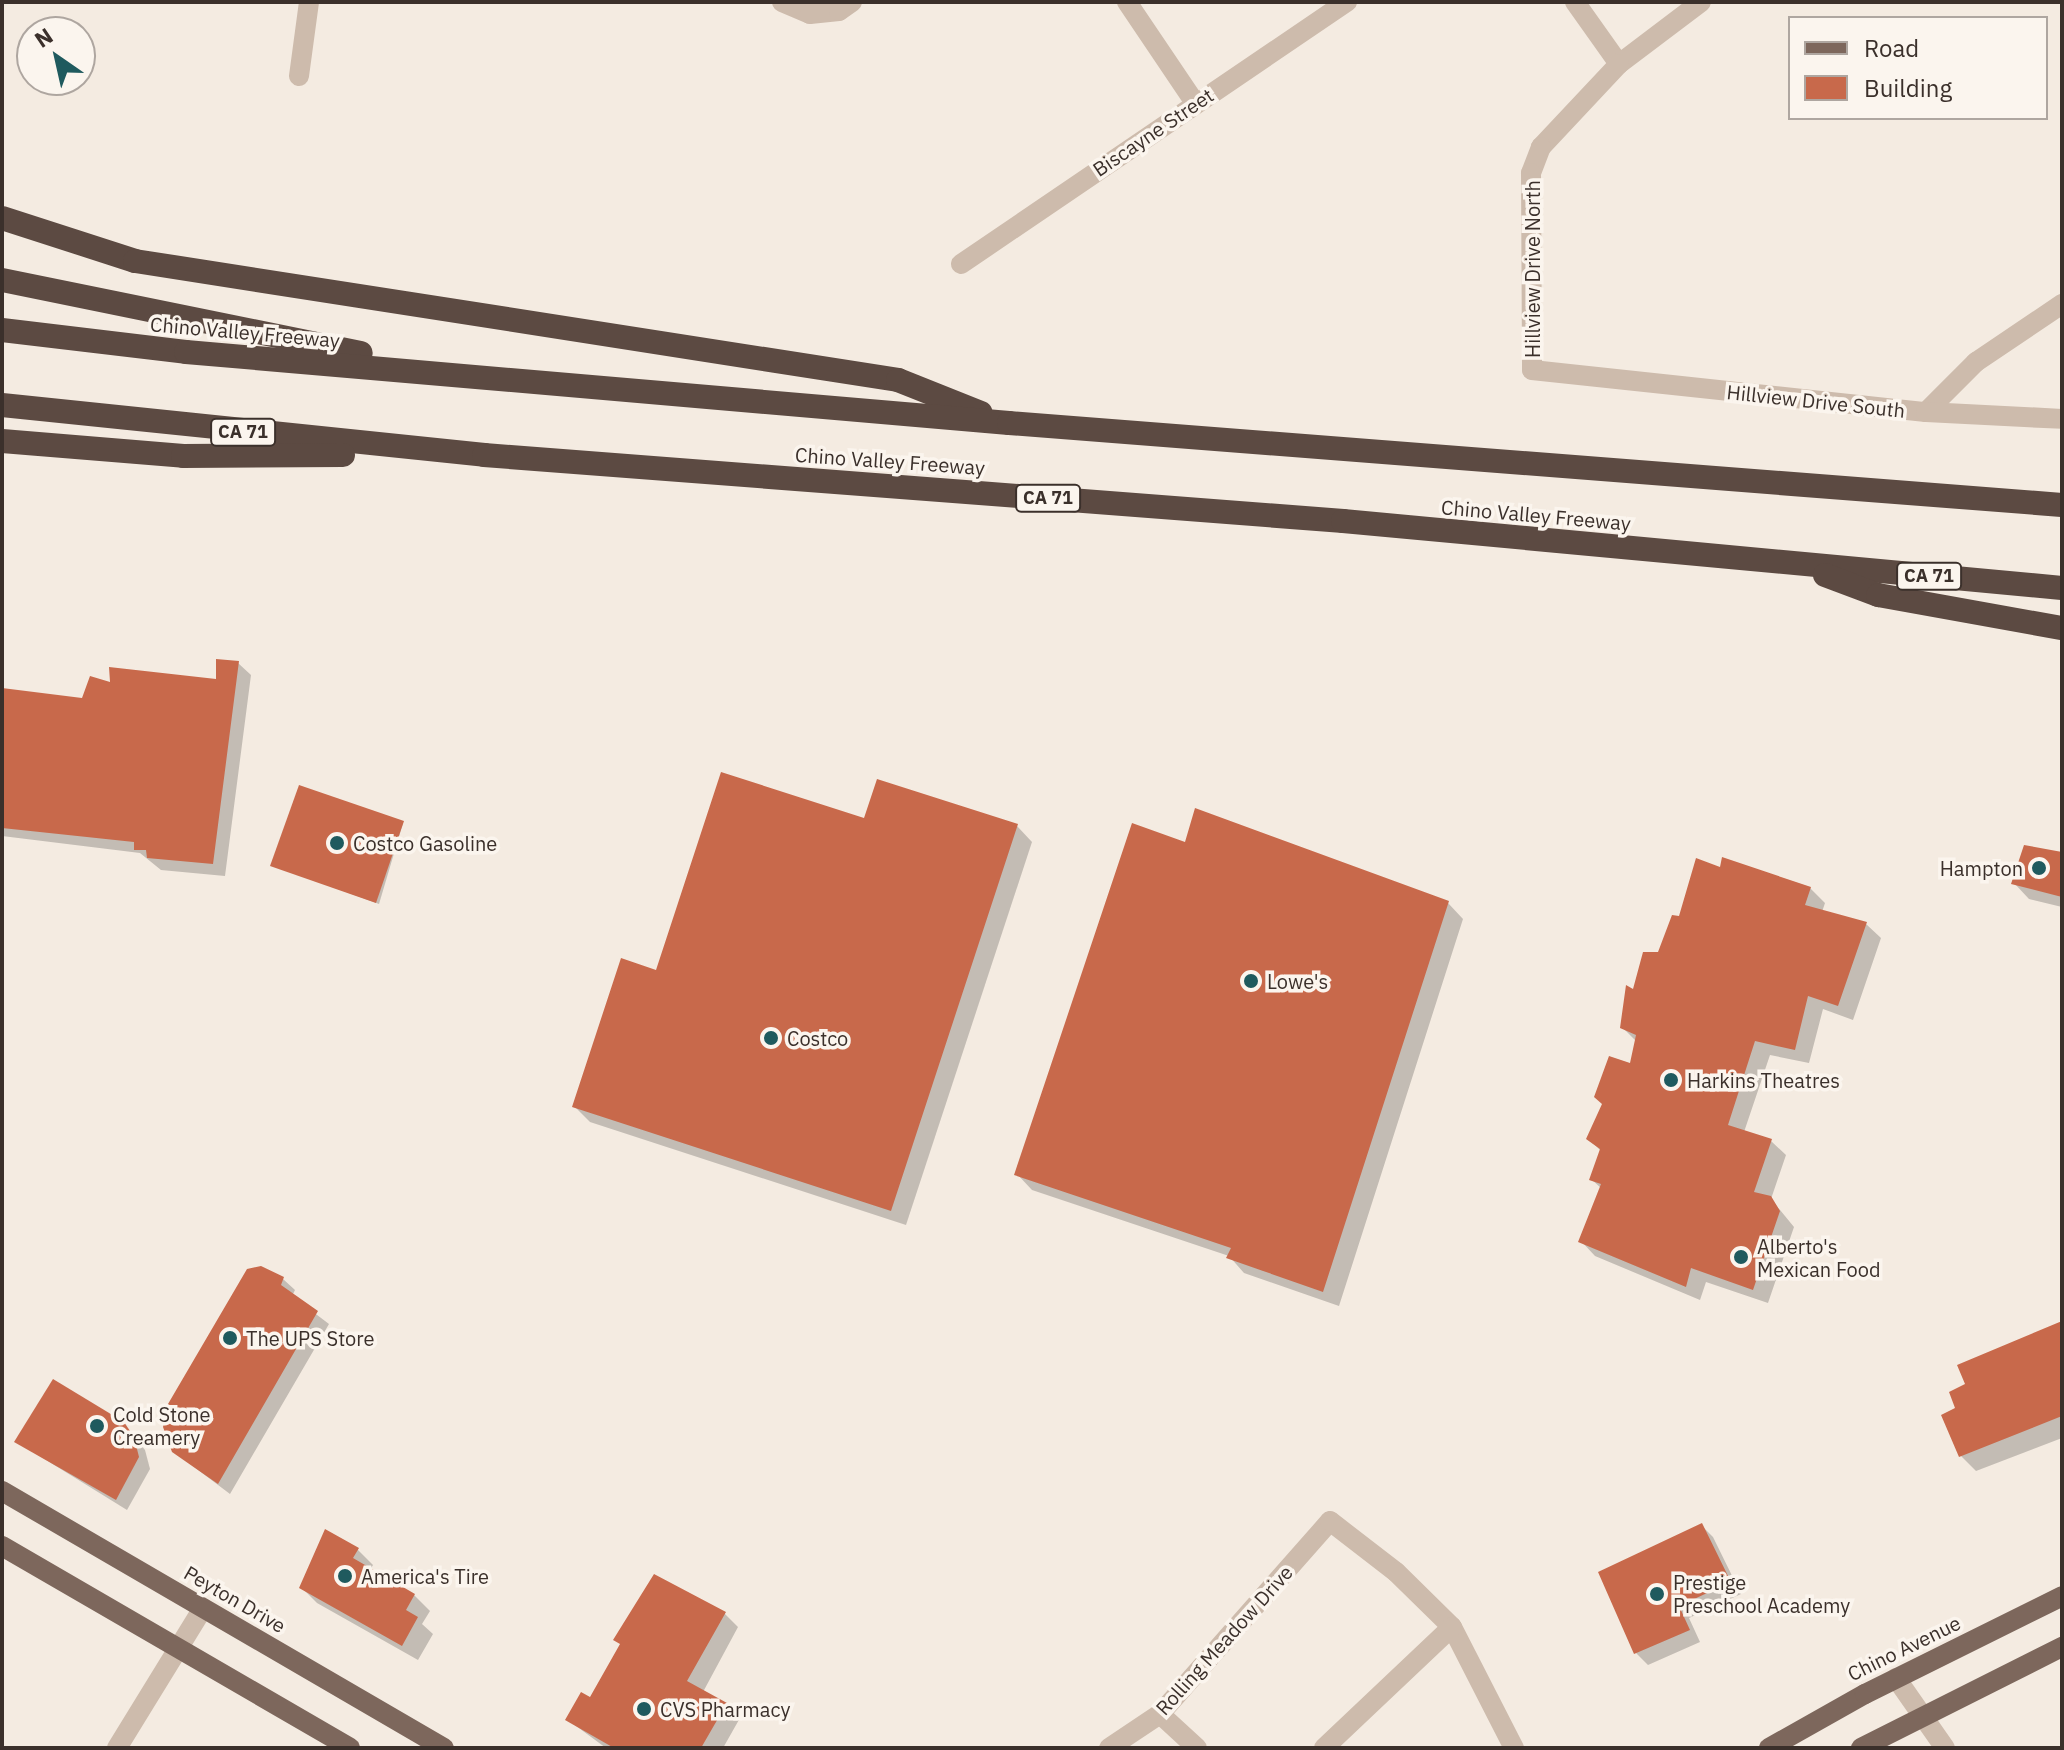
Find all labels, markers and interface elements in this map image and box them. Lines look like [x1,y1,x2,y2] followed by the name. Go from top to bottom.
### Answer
[16,16,96,96] north arrow
[1788,16,2048,120] legend
[29,21,58,54] text: N
[1864,32,1919,64] text: Road
[1864,72,1952,104] text: Building
[1088,83,1218,181] street label: Biscayne Street
[1520,180,1544,358] street label: Hillview Drive North
[149,312,341,352] street label: Chino Valley Freeway
[1726,380,1906,422] street label: Hillview Drive South
[209,418,277,446] road number: CA 71
[794,442,986,480] street label: Chino Valley Freeway
[1014,484,1082,512] road number: CA 71
[1440,495,1632,535] street label: Chino Valley Freeway
[1895,562,1963,590] road number: CA 71
[353,831,497,855] place label: Costco Gasoline
[328,834,346,852] marker: Costco Gasoline
[1940,856,2023,880] place label: Hampton
[2030,859,2048,877] marker: Hampton
[1267,969,1328,993] place label: Lowe's
[1242,972,1260,990] marker: Lowe's
[787,1026,848,1050] place label: Costco
[762,1029,780,1047] marker: Costco
[1687,1068,1840,1092] place label: Harkins Theatres
[1662,1071,1680,1089] marker: Harkins Theatres
[1757,1234,1881,1281] place label: Alberto's Mexican Food
[1732,1248,1750,1266] marker: Alberto's Mexican Food
[246,1326,374,1350] place label: The UPS Store
[221,1329,239,1347] marker: The UPS Store
[113,1402,210,1449] place label: Cold Stone Creamery
[88,1417,106,1435] marker: Cold Stone Creamery
[180,1560,290,1638] street label: Peyton Drive
[1150,1560,1298,1720] street label: Rolling Meadow Drive
[361,1564,489,1588] place label: America's Tire
[336,1567,354,1585] marker: America's Tire
[1673,1570,1850,1617] place label: Prestige Preschool Academy
[1648,1585,1666,1603] marker: Prestige Preschool Academy
[1844,1610,1964,1686] street label: Chino Avenue
[660,1697,790,1721] place label: CVS Pharmacy
[635,1700,653,1718] marker: CVS Pharmacy

